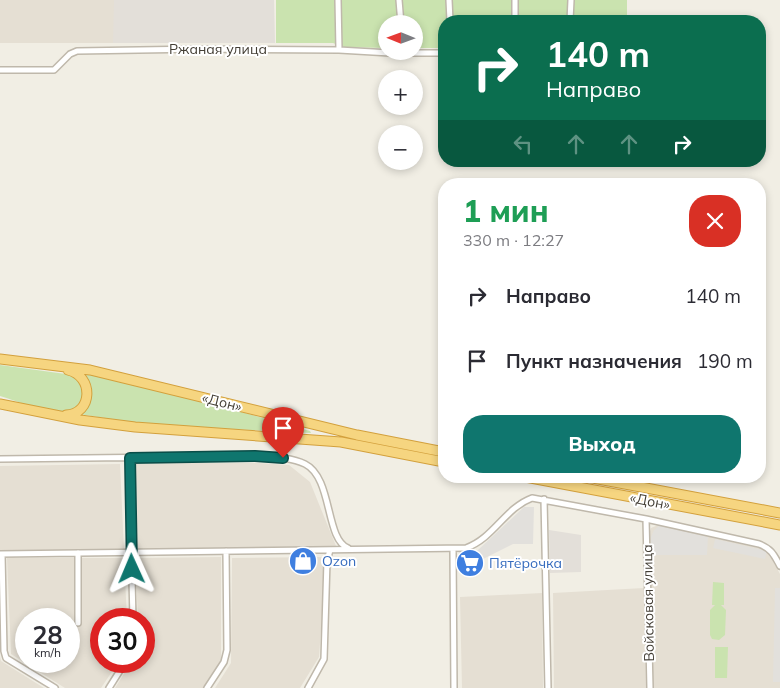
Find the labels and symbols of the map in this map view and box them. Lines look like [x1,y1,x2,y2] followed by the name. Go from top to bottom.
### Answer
[378,15,422,60] north arrow
[169,40,267,58] street label: Ржаная улица
[200,388,244,416] street label: «Дон»
[262,407,304,458] pin
[629,488,671,514] street label: «Дон»
[105,542,157,594] position arrow
[638,544,658,662] street label: Войсковая улица
[288,546,318,576] shop icon: Ozon
[455,548,485,578] supermarket icon: Пятёрочка
[322,552,356,570] place label: Ozon
[489,554,562,572] place label: Пятёрочка
[90,608,155,673] speed limit sign: 30

